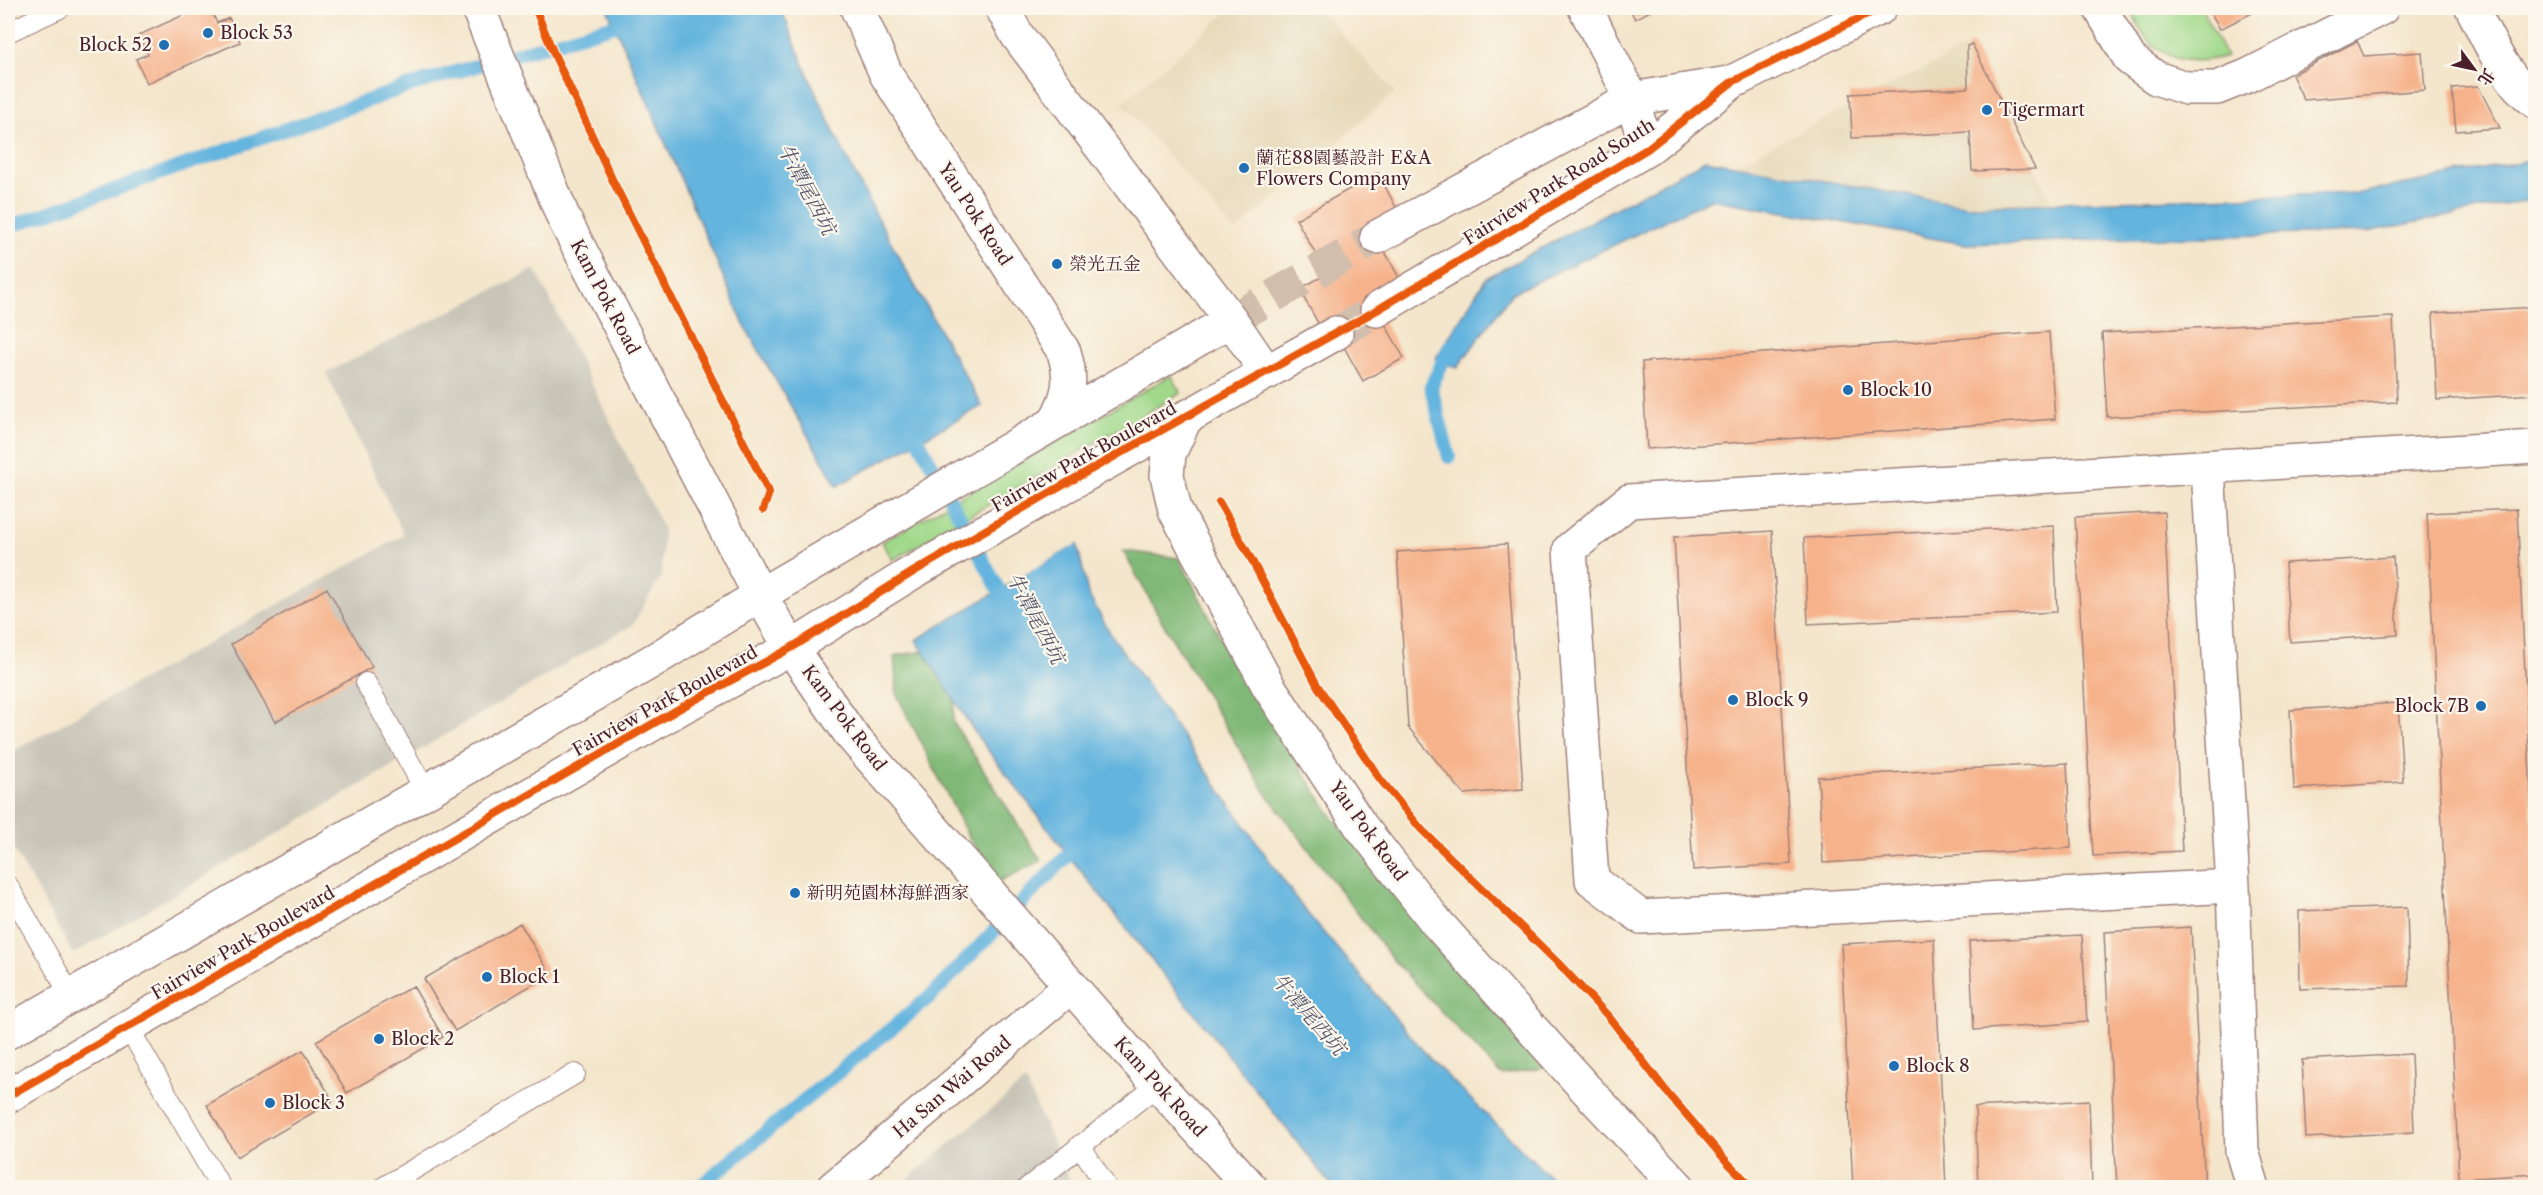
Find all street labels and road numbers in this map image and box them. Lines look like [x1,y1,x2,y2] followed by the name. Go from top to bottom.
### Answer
[1459,114,1659,250] street label: Fairview Park Road South
[933,158,1016,270] street label: Yau Pok Road
[566,236,645,358] street label: Kam Pok Road
[988,397,1180,517] street label: Fairview Park Boulevard
[569,641,761,761] street label: Fairview Park Boulevard
[797,661,891,775] street label: Kam Pok Road
[1324,776,1412,885] street label: Yau Pok Road
[147,881,339,1005] street label: Fairview Park Boulevard
[888,1031,1016,1143] street label: Ha San Wai Road
[1109,1032,1211,1142] street label: Kam Pok Road

